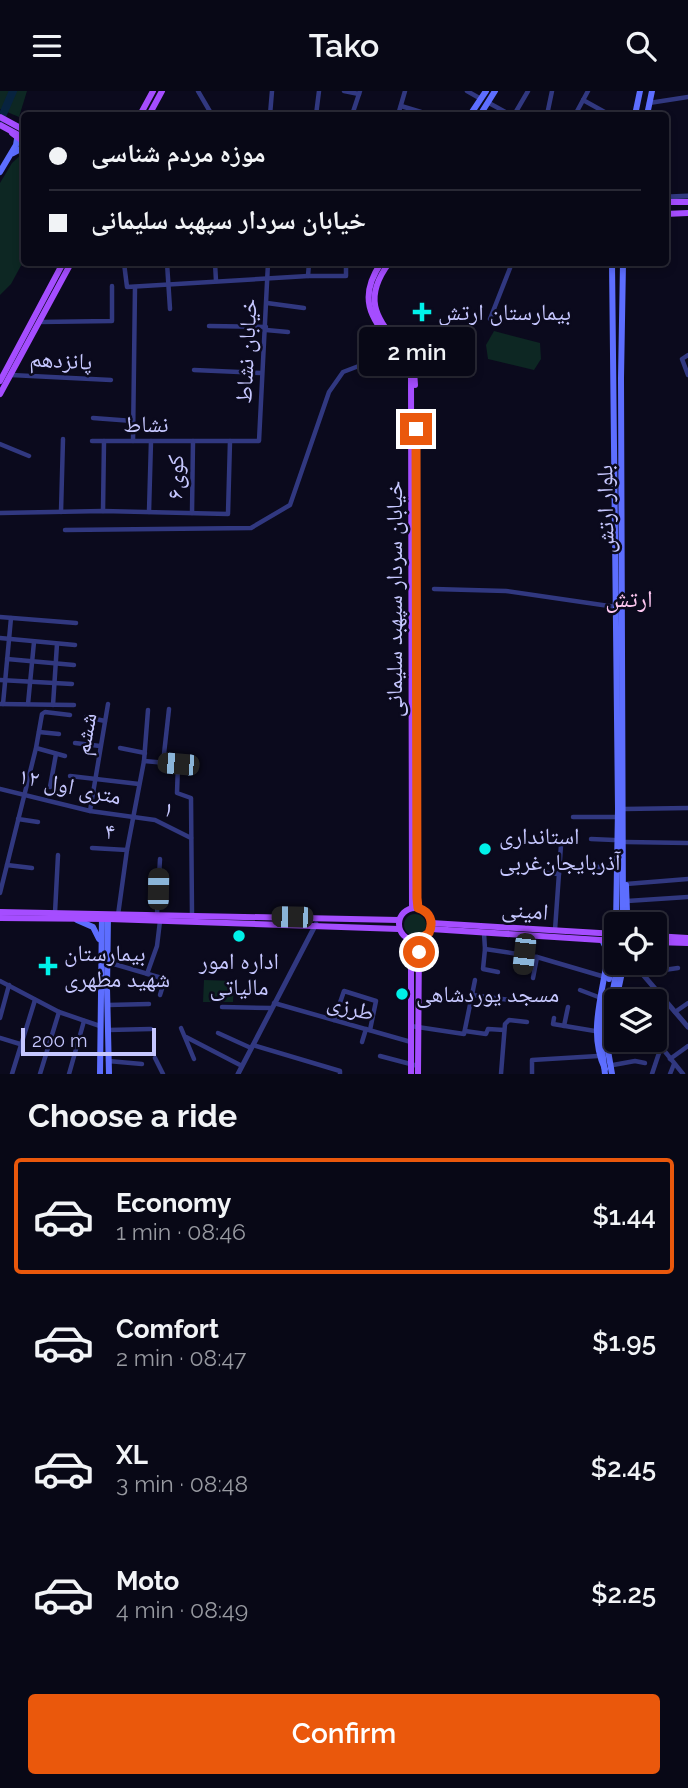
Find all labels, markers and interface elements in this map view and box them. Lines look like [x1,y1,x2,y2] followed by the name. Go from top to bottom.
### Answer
[28,27,66,65] icon: menu
[309,27,379,64] text: Tako
[622,27,660,65] icon: search
[91,138,266,168] text: موزه مردم شناسی
[91,205,366,235] text: خیابان سردار سپهبد سلیمانی
[229,298,263,404] street label: خیابان نشاط
[438,298,571,326] place label: بیمارستان ارتش
[412,302,432,322] marker: بیمارستان ارتش
[358,327,474,377] callout: 2 min
[388,338,446,365] text: 2 min
[29,344,93,378] street label: پانزدهم
[123,410,169,437] street label: نشاط
[400,413,432,445] route end
[161,454,189,500] street label: کوی۶
[590,464,620,554] street label: بلوار ارتش
[380,481,408,717] street label: خیابان سردار سپهبد سلیمانی
[605,584,653,613] district label: ارتش
[68,711,104,758] street label: ششم
[157,752,200,776] car
[16,761,124,811] street label: ۱۲ متری اول
[160,794,179,823] street label: ۱
[104,817,116,844] street label: ۴
[499,822,622,876] place label: استانداری آذربایجان‌غربی
[477,841,493,857] marker: استانداری آذربایجان‌غربی
[148,868,169,910] car
[500,894,550,926] street label: امینی
[271,906,314,928] car
[604,912,667,1052] map controls
[604,912,667,975] button: locate
[231,928,247,944] marker: اداره امور مالیاتی
[512,932,537,976] car
[403,936,435,968] route start
[64,939,170,993] place label: بیمارستان شهید مطهری
[198,947,279,1001] place label: اداره امور مالیاتی
[38,956,58,976] marker: بیمارستان شهید مطهری
[416,980,559,1008] place label: مسجد یوردشاهی
[394,986,410,1002] marker: مسجد یوردشاهی
[324,987,378,1027] street label: طرزی
[604,989,667,1052] button: layers
[21,1025,156,1057] scale bar
[32,1029,87,1051] text: 200 m
[28,1097,237,1134] text: Choose a ride
[32,1185,95,1248] icon: car
[116,1188,231,1218] text: Economy
[593,1201,656,1231] text: $1.44
[116,1218,246,1245] text: 1 min · 08:46
[32,1311,95,1374] icon: car
[116,1314,219,1344] text: Comfort
[592,1327,656,1357] text: $1.95
[116,1344,246,1371] text: 2 min · 08:47
[32,1437,95,1500] icon: car
[116,1440,148,1470] text: XL
[591,1453,656,1483] text: $2.45
[116,1470,248,1497] text: 3 min · 08:48
[32,1563,95,1626] icon: car
[116,1566,179,1596] text: Moto
[591,1579,656,1609] text: $2.25
[116,1596,248,1623] text: 4 min · 08:49
[28,1694,660,1774] button: Confirm

